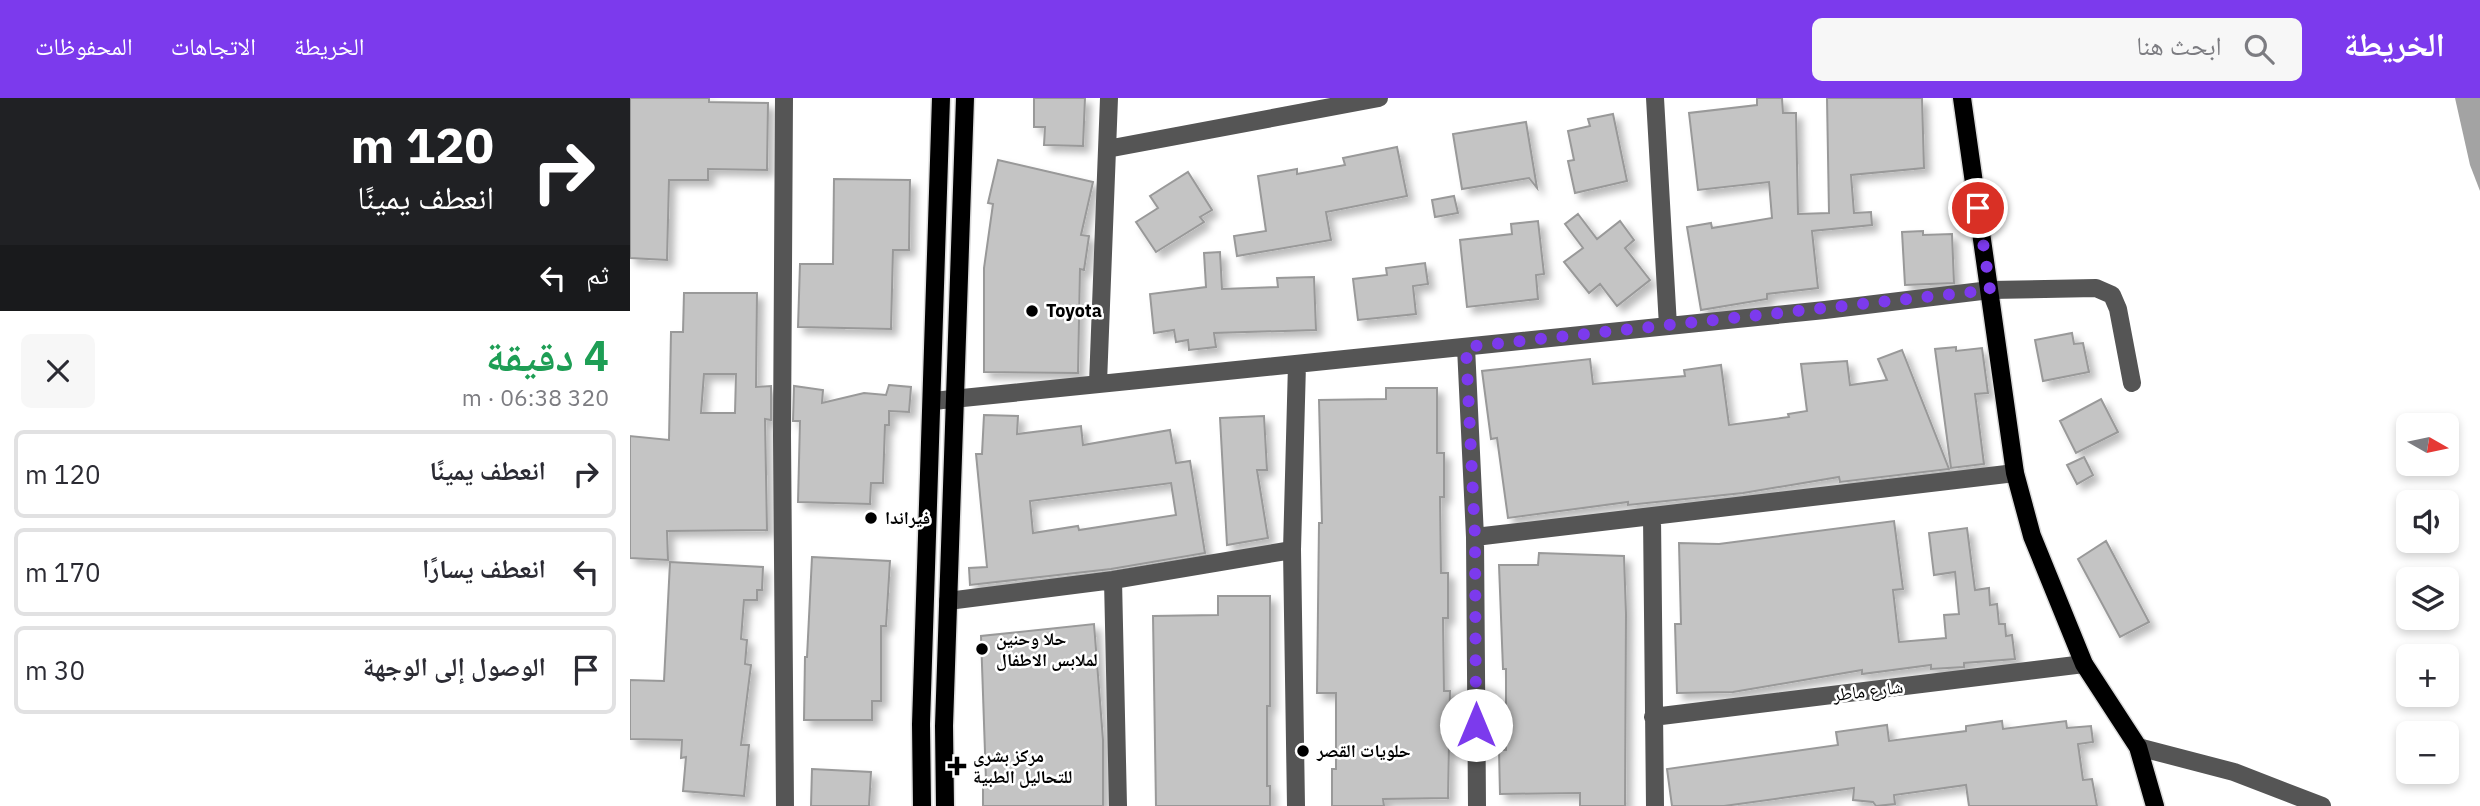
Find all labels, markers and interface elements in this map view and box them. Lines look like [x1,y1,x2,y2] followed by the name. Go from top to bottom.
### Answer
[1812,18,2302,81] search box
[2344,22,2445,65] text: الخريطة
[2136,28,2222,62] text: ابحث هنا
[35,30,133,62] text: المحفوظات
[171,30,256,62] text: الاتجاهات
[294,30,365,62] text: الخريطة
[2240,30,2278,68] icon: search
[350,113,494,176] text: 120 m
[518,126,609,217] icon: right
[357,176,494,218] text: انعطف يمينًا
[1948,178,2008,238] pin
[1959,189,1997,227] icon: arrive
[586,257,609,291] text: ثم
[534,259,572,297] icon: left
[1046,299,1102,322] place label: Toyota
[1024,303,1040,319] marker: Toyota
[486,328,609,383] text: 4 دقيقة
[21,334,95,408] button: close
[462,382,609,412] text: 320 m · 06:38
[2396,413,2459,476] north arrow
[2396,413,2459,784] map controls
[430,453,546,487] text: انعطف يمينًا
[567,455,605,493] icon: right
[25,457,101,491] text: 120 m
[2396,490,2459,553] button: sound
[885,506,930,529] place label: فيراندا
[863,510,879,526] marker: فيراندا
[422,551,546,585] text: انعطف يسارًا
[567,553,605,591] icon: left
[25,555,101,589] text: 170 m
[2396,567,2459,630] button: layers
[996,627,1098,671] place label: حلا وحنين لملابس الاطفال
[974,641,990,657] marker: حلا وحنين لملابس الاطفال
[2396,644,2459,707] button: +
[363,649,546,683] text: الوصول إلى الوجهة
[567,651,605,689] icon: arrive
[25,653,85,687] text: 30 m
[1831,675,1904,706] street label: شارع ماطر
[1439,688,1513,762] position arrow
[2396,721,2459,784] button: −
[1316,739,1411,762] place label: حلويات القصر
[1295,743,1311,759] marker: حلويات القصر
[973,744,1072,788] place label: مركز بشرى للتحاليل الطبية
[947,756,967,776] marker: مركز بشرى للتحاليل الطبية

